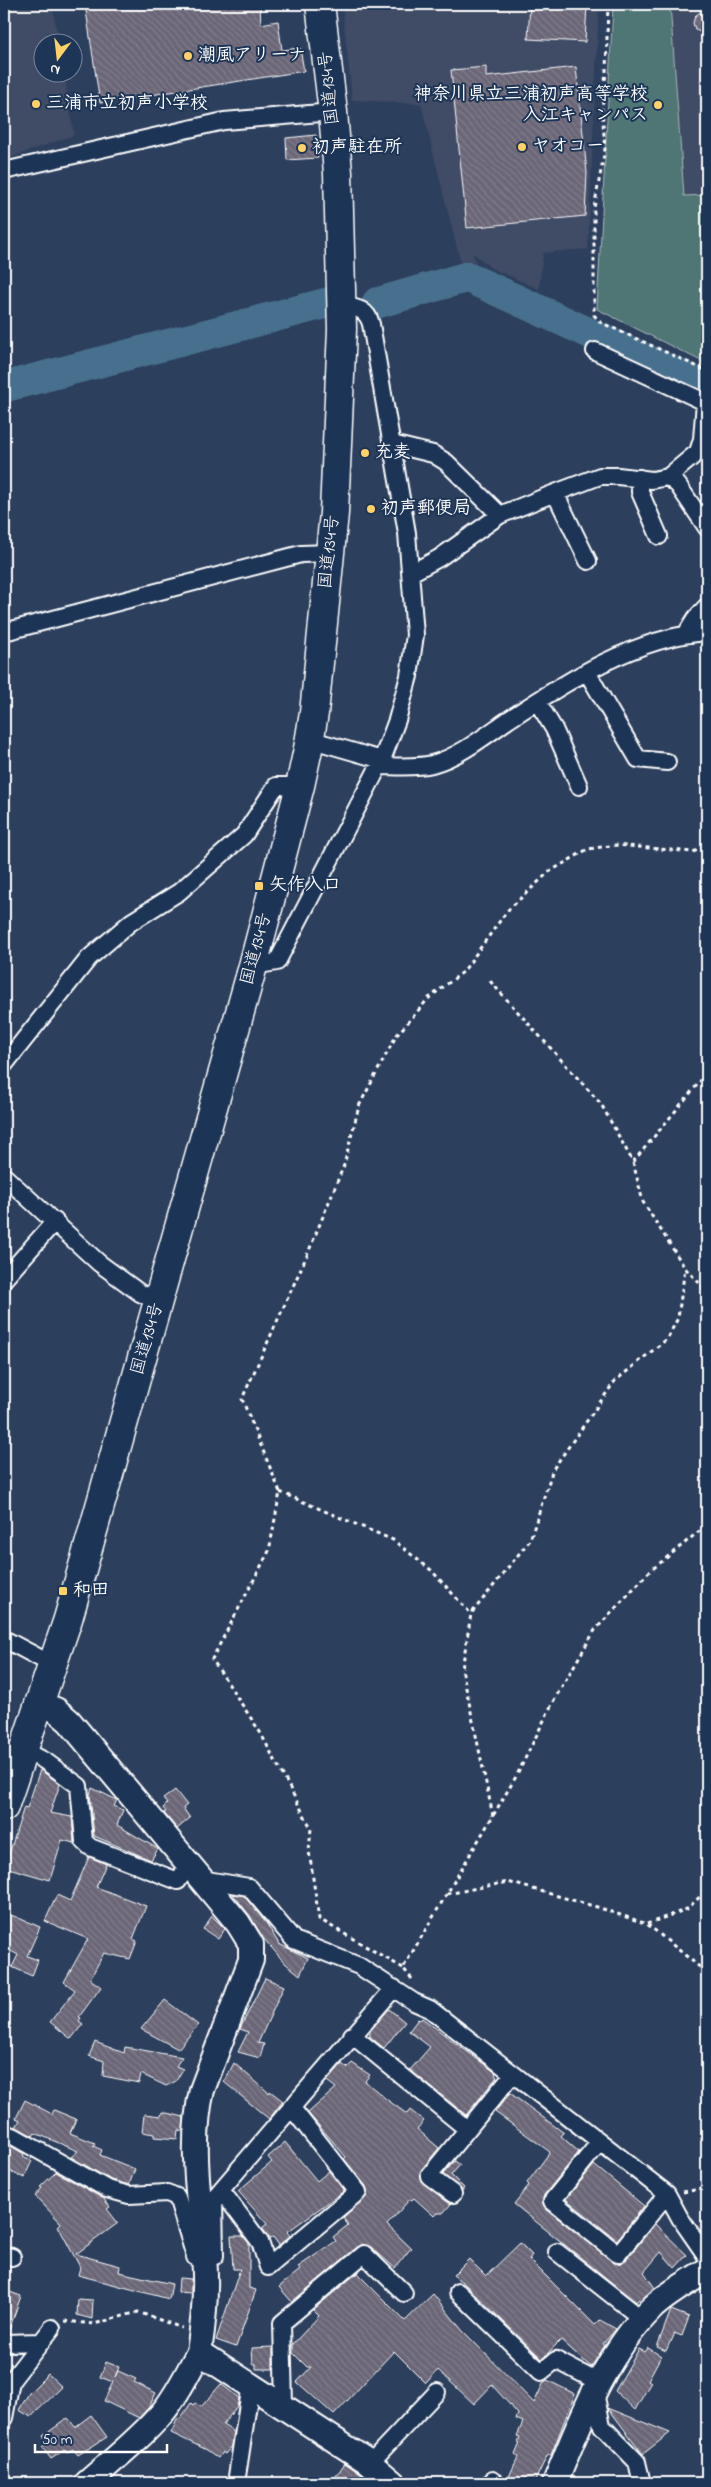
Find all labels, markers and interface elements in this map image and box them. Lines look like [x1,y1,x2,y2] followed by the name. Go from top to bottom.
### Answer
[32,32,82,82] north arrow
[198,43,306,69] place label: 潮風アリーナ
[182,50,194,62] marker: 潮風アリーナ
[313,50,347,126] street label: 国道134号
[48,58,62,80] text: N
[414,82,648,129] place label: 神奈川県立三浦初声高等学校 入江キャンパス
[46,91,208,117] place label: 三浦市立初声小学校
[30,98,42,110] marker: 三浦市立初声小学校
[652,99,664,111] marker: 神奈川県立三浦初声高等学校 入江キャンパス
[532,134,604,160] place label: ヤオコー
[312,135,402,161] place label: 初声駐在所
[516,141,528,153] marker: ヤオコー
[296,142,308,154] marker: 初声駐在所
[375,440,411,466] place label: 充麦
[359,447,371,459] marker: 充麦
[381,496,471,522] place label: 初声郵便局
[365,503,377,515] marker: 初声郵便局
[313,514,347,590] street label: 国道134号
[269,873,341,899] place label: 矢作入口
[253,880,265,892] marker: 矢作入口
[235,910,279,988] street label: 国道134号
[125,1300,171,1378] street label: 国道134号
[73,1578,109,1604] place label: 和田
[57,1585,69,1597] marker: 和田
[35,2422,168,2454] scale bar
[42,2429,73,2451] text: 50 m

